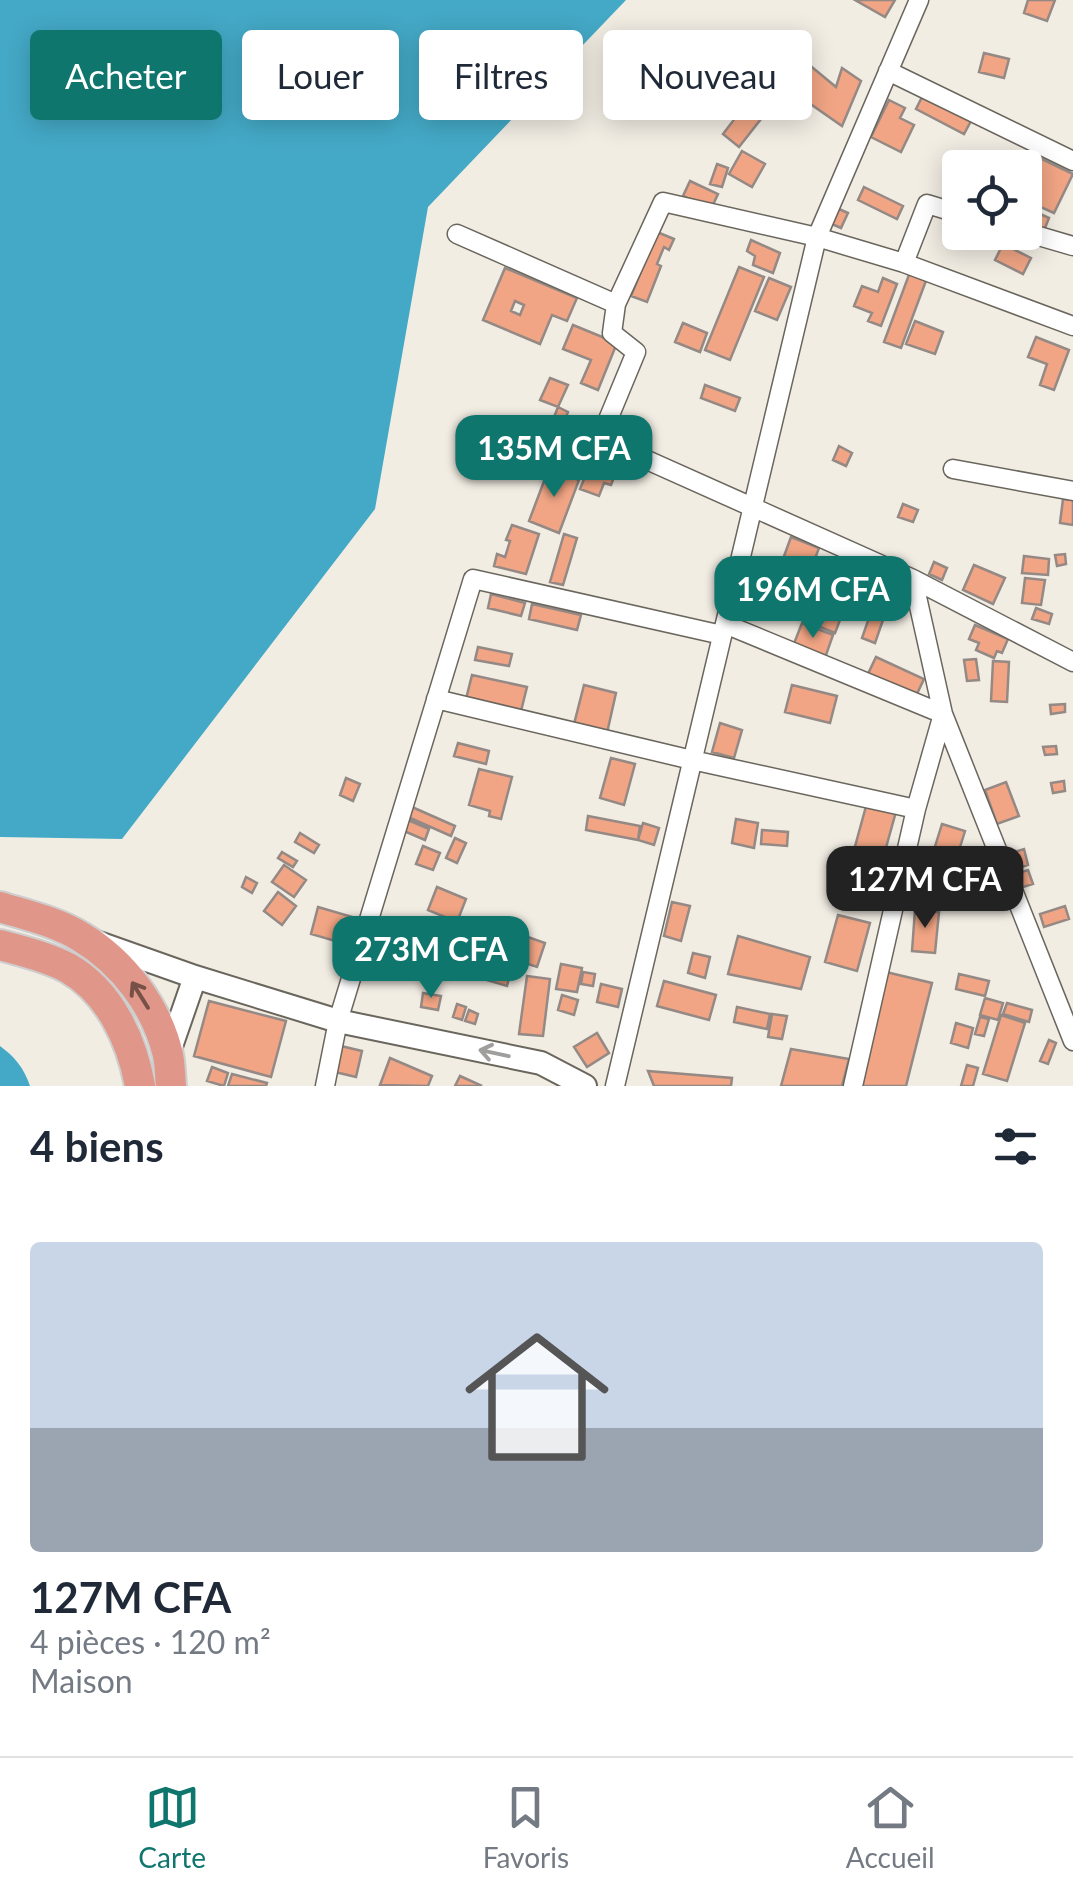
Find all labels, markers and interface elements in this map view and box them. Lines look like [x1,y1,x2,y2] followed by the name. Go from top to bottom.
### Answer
[30,30,222,120] chip: Acheter
[242,30,399,120] chip: Louer
[419,30,583,120] chip: Filtres
[603,30,812,120] chip: Nouveau
[942,150,1042,250] map controls
[942,150,1042,250] button: locate
[451,415,657,500] pin: 135M CFA
[477,428,631,467] text: 135M CFA
[710,556,916,641] pin: 196M CFA
[736,569,890,608] text: 196M CFA
[822,846,1028,931] pin: 127M CFA
[848,859,1002,898] text: 127M CFA
[328,916,534,1001] pin: 273M CFA
[354,929,508,968] text: 273M CFA
[130,982,150,1010] one-way arrow
[479,1043,511,1062] one-way arrow
[988,1119,1043,1174] icon: filters
[30,1121,164,1171] text: 4 biens
[447,1307,627,1487] icon: home
[30,1572,231,1622] text: 127M CFA
[30,1622,271,1661] text: 4 pièces · 120 m²
[30,1661,133,1700] text: Maison
[138,1780,206,1874] tab: Carte
[483,1780,569,1874] tab: Favoris
[846,1780,935,1874] tab: Accueil

